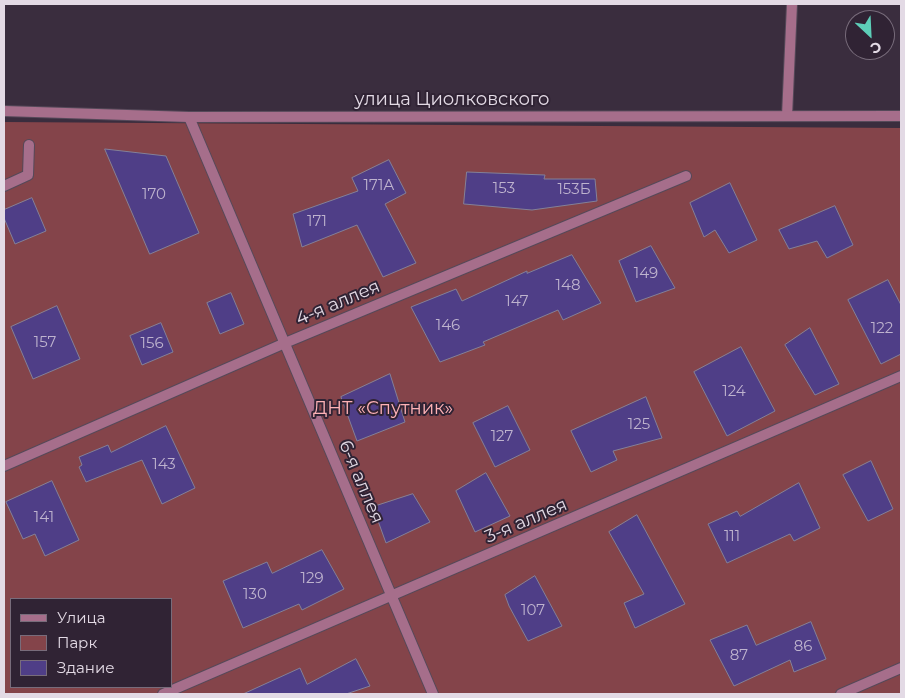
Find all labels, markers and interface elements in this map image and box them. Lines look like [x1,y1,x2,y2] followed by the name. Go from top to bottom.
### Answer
[845,10,895,60] north arrow
[868,37,884,58] text: С
[355,89,549,111] street label: улица Циолковского
[364,177,394,195] house number: 171А
[493,180,515,198] house number: 153
[557,181,591,199] house number: 153Б
[142,186,166,204] house number: 170
[307,213,327,231] house number: 171
[634,265,658,283] house number: 149
[293,276,383,330] street label: 4-я аллея
[555,277,581,295] house number: 148
[505,293,529,311] house number: 147
[436,317,460,335] house number: 146
[871,320,893,338] house number: 122
[34,334,56,352] house number: 157
[140,335,164,353] house number: 156
[722,383,746,401] house number: 124
[313,398,453,420] park label: ДНТ «Спутник»
[628,416,650,434] house number: 125
[491,428,513,446] house number: 127
[334,437,388,527] street label: 6-я аллея
[152,456,176,474] house number: 143
[482,494,570,548] street label: 3-я аллея
[34,509,54,527] house number: 141
[724,528,740,546] house number: 111
[300,570,324,588] house number: 129
[243,586,267,604] house number: 130
[10,598,172,688] legend
[521,602,545,620] house number: 107
[57,608,105,627] text: Улица
[57,633,97,652] text: Парк
[794,638,812,656] house number: 86
[730,647,748,665] house number: 87
[57,658,115,677] text: Здание

